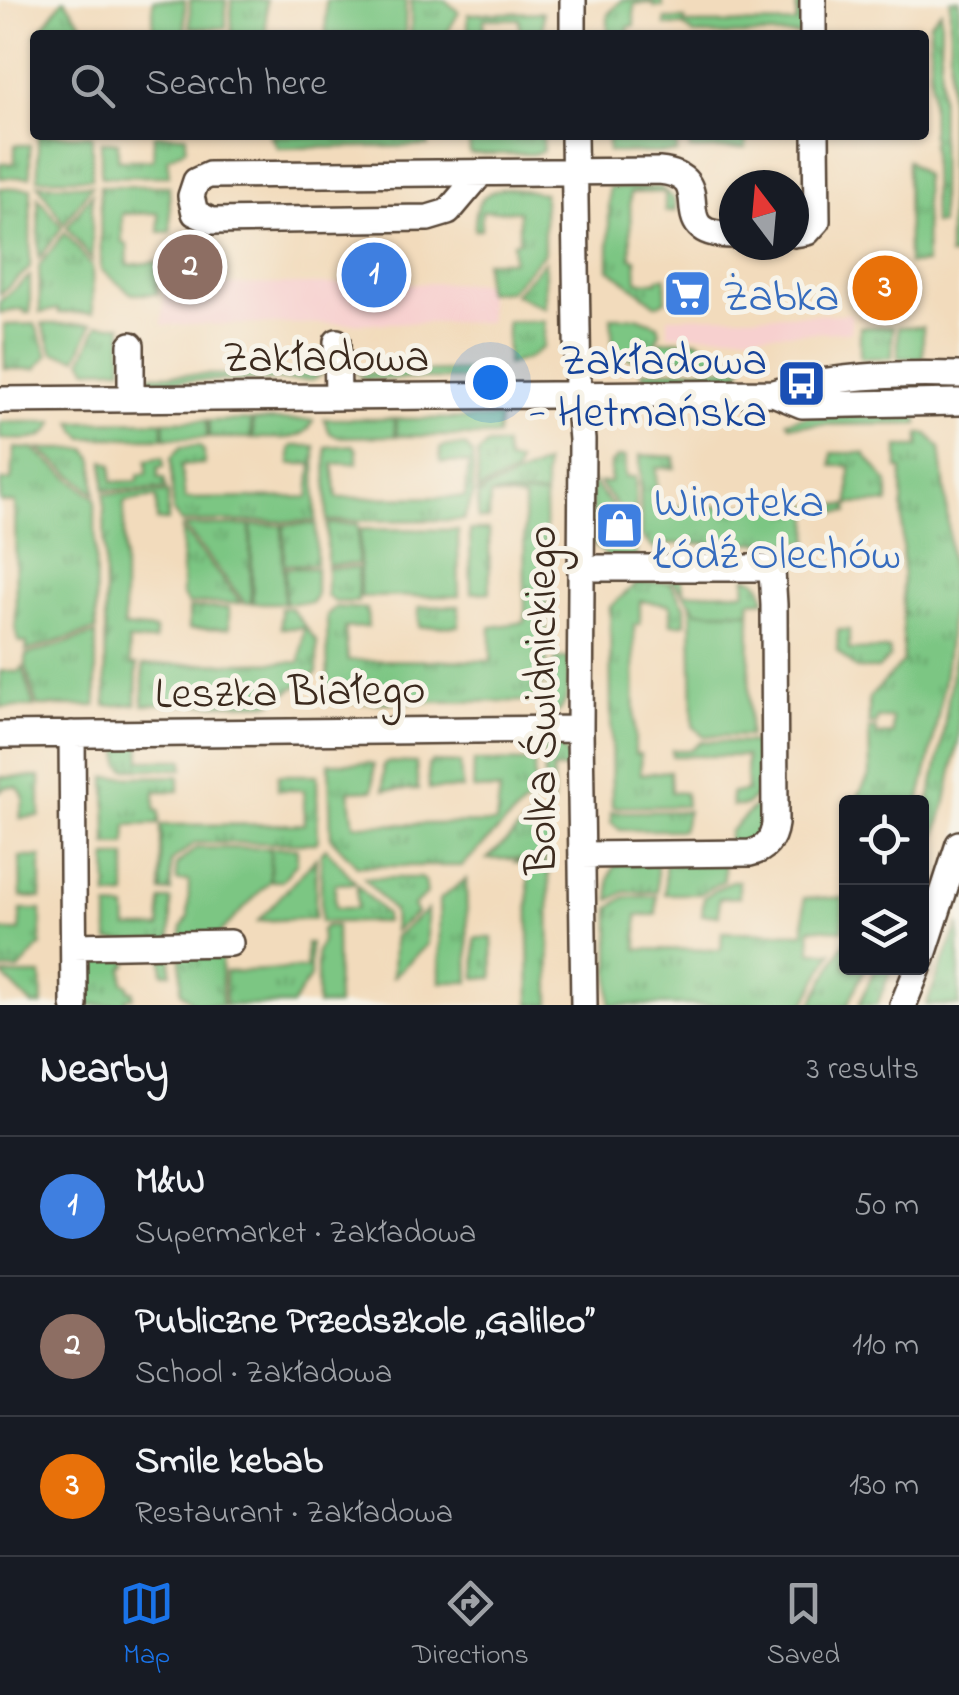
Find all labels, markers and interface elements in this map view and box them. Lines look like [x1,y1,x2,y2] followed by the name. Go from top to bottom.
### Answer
[30,30,929,140] search box
[145,57,327,113] text: Search here
[65,58,120,113] icon: search
[719,170,809,260] north arrow
[158,230,222,304] pin: 2
[342,238,406,312] pin: 1
[852,250,918,326] pin: 3
[723,266,839,332] place label: Żabka
[662,268,714,320] supermarket icon: Żabka
[223,327,429,393] street label: Zakładowa
[529,330,767,448] place label: Zakładowa - Hetmańska
[465,357,516,408] your location
[776,358,828,410] bus stop icon: Zakładowa - Hetmańska
[653,472,901,590] place label: Winoteka Łódź Olechów
[593,500,645,552] shop icon: Winoteka Łódź Olechów
[511,526,578,875] street label: Bolka Świdnickiego
[154,659,426,730] street label: Leszka Białego
[839,795,929,975] map controls
[839,795,929,885] button: locate
[839,885,929,975] button: layers
[40,1040,168,1101] text: Nearby
[807,1047,919,1094] text: 3 results
[135,1155,205,1211] text: M&W
[67,1183,78,1230] text: 1
[854,1183,919,1230] text: 50 m
[135,1211,476,1258] text: Supermarket · Zakładowa
[135,1295,594,1351] text: Publiczne Przedszkole „Galileo”
[65,1323,80,1370] text: 2
[852,1323,919,1370] text: 110 m
[135,1351,392,1398] text: School · Zakładowa
[135,1435,323,1491] text: Smile kebab
[66,1463,79,1510] text: 3
[849,1463,919,1510] text: 130 m
[135,1491,453,1538] text: Restaurant · Zakładowa
[119,1576,174,1677] tab: Map
[412,1576,529,1677] tab: Directions
[767,1576,840,1677] tab: Saved

